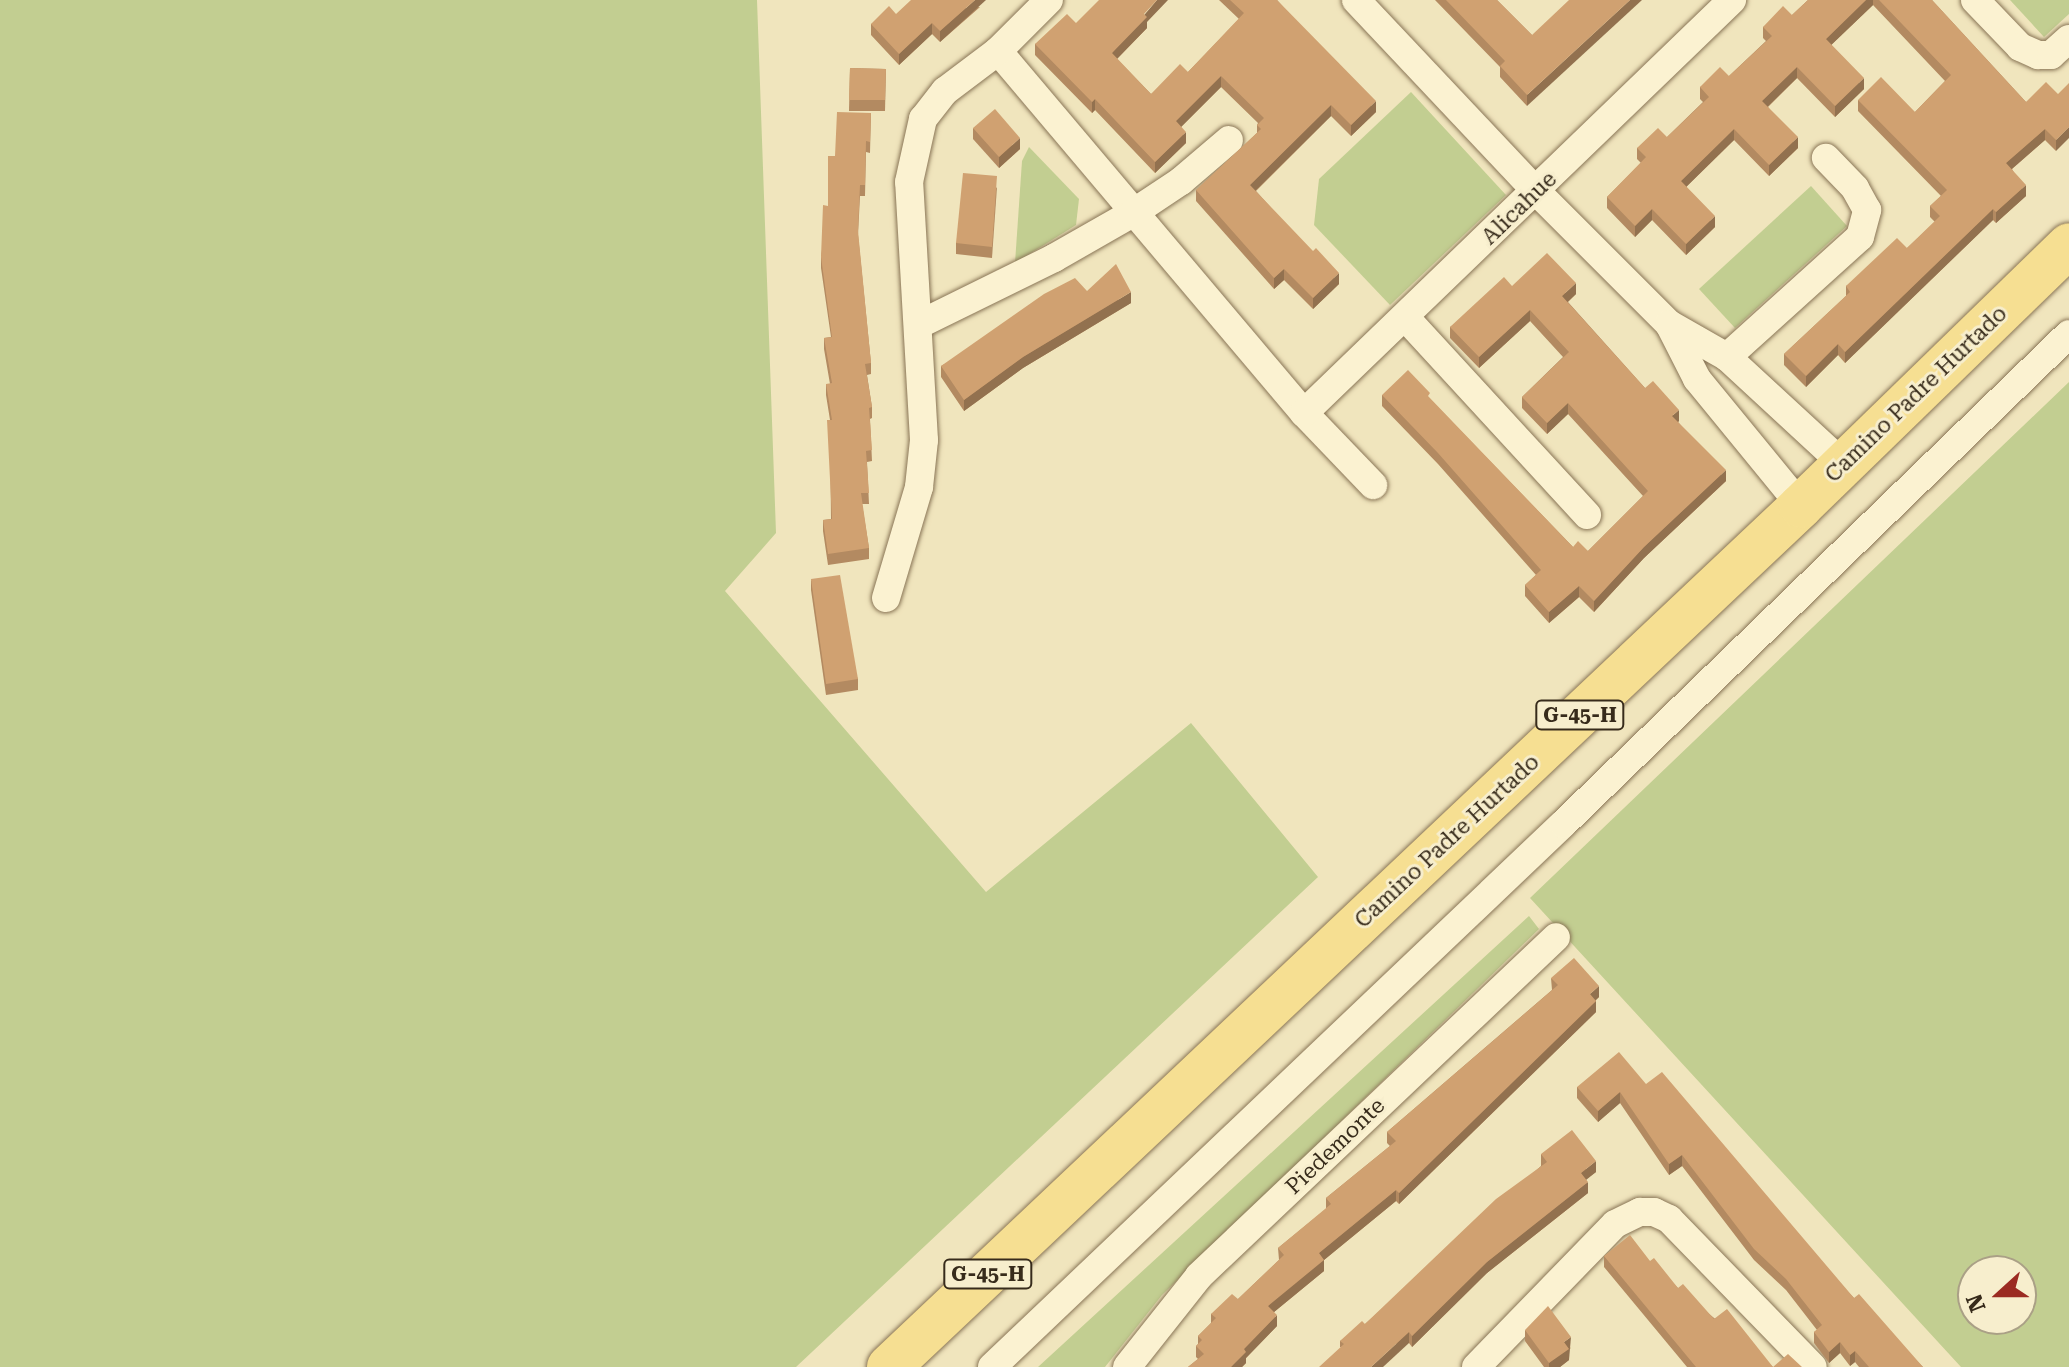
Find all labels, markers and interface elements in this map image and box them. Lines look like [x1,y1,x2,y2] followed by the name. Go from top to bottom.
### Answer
[1476,166,1562,250] street label: Alicahue
[1820,300,2012,488] street label: Camino Padre Hurtado
[1534,699,1626,731] road number: G-45-H
[1349,749,1545,933] street label: Camino Padre Hurtado
[1280,1092,1390,1200] street label: Piedemonte
[1957,1255,2037,1335] north arrow
[942,1258,1034,1290] road number: G-45-H
[1961,1291,1991,1315] text: N

